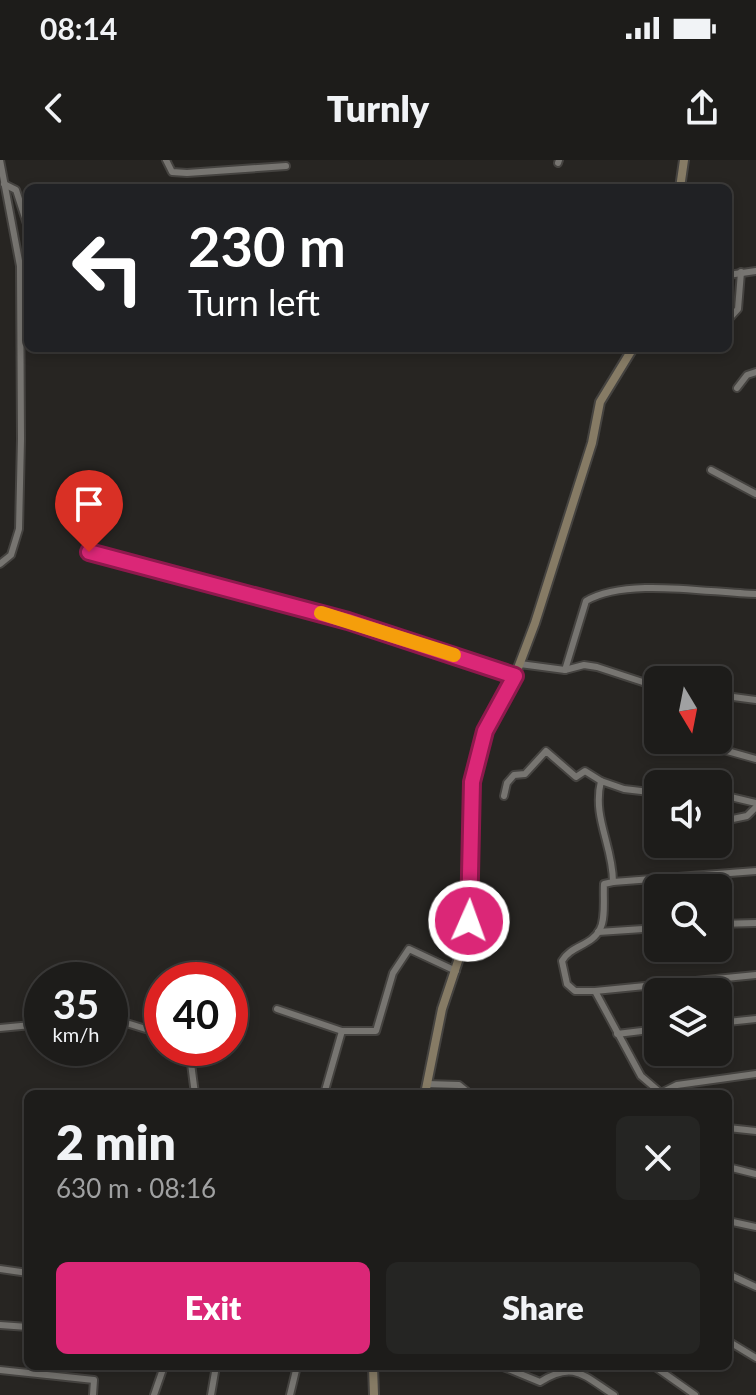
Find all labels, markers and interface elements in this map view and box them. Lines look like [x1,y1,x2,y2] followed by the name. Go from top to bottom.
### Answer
[40,10,117,46] text: 08:14
[32,86,76,130] icon: back
[327,86,429,130] text: Turnly
[680,86,724,130] icon: share
[188,212,346,279] text: 230 m
[56,216,160,320] icon: left
[188,280,320,324] text: Turn left
[55,470,123,552] pin
[67,482,111,526] icon: arrive
[644,666,732,754] north arrow
[644,666,732,1066] map controls
[644,770,732,858] button: sound
[644,874,732,962] button: search
[427,879,511,963] position arrow
[144,962,248,1066] speed limit sign: 40
[644,978,732,1066] button: layers
[53,980,99,1028] text: 35
[53,1022,99,1046] text: km/h
[56,1113,176,1170] text: 2 min
[616,1116,700,1200] button: close
[56,1172,216,1204] text: 630 m · 08:16
[56,1262,370,1354] button: Exit
[386,1262,700,1354] button: Share

